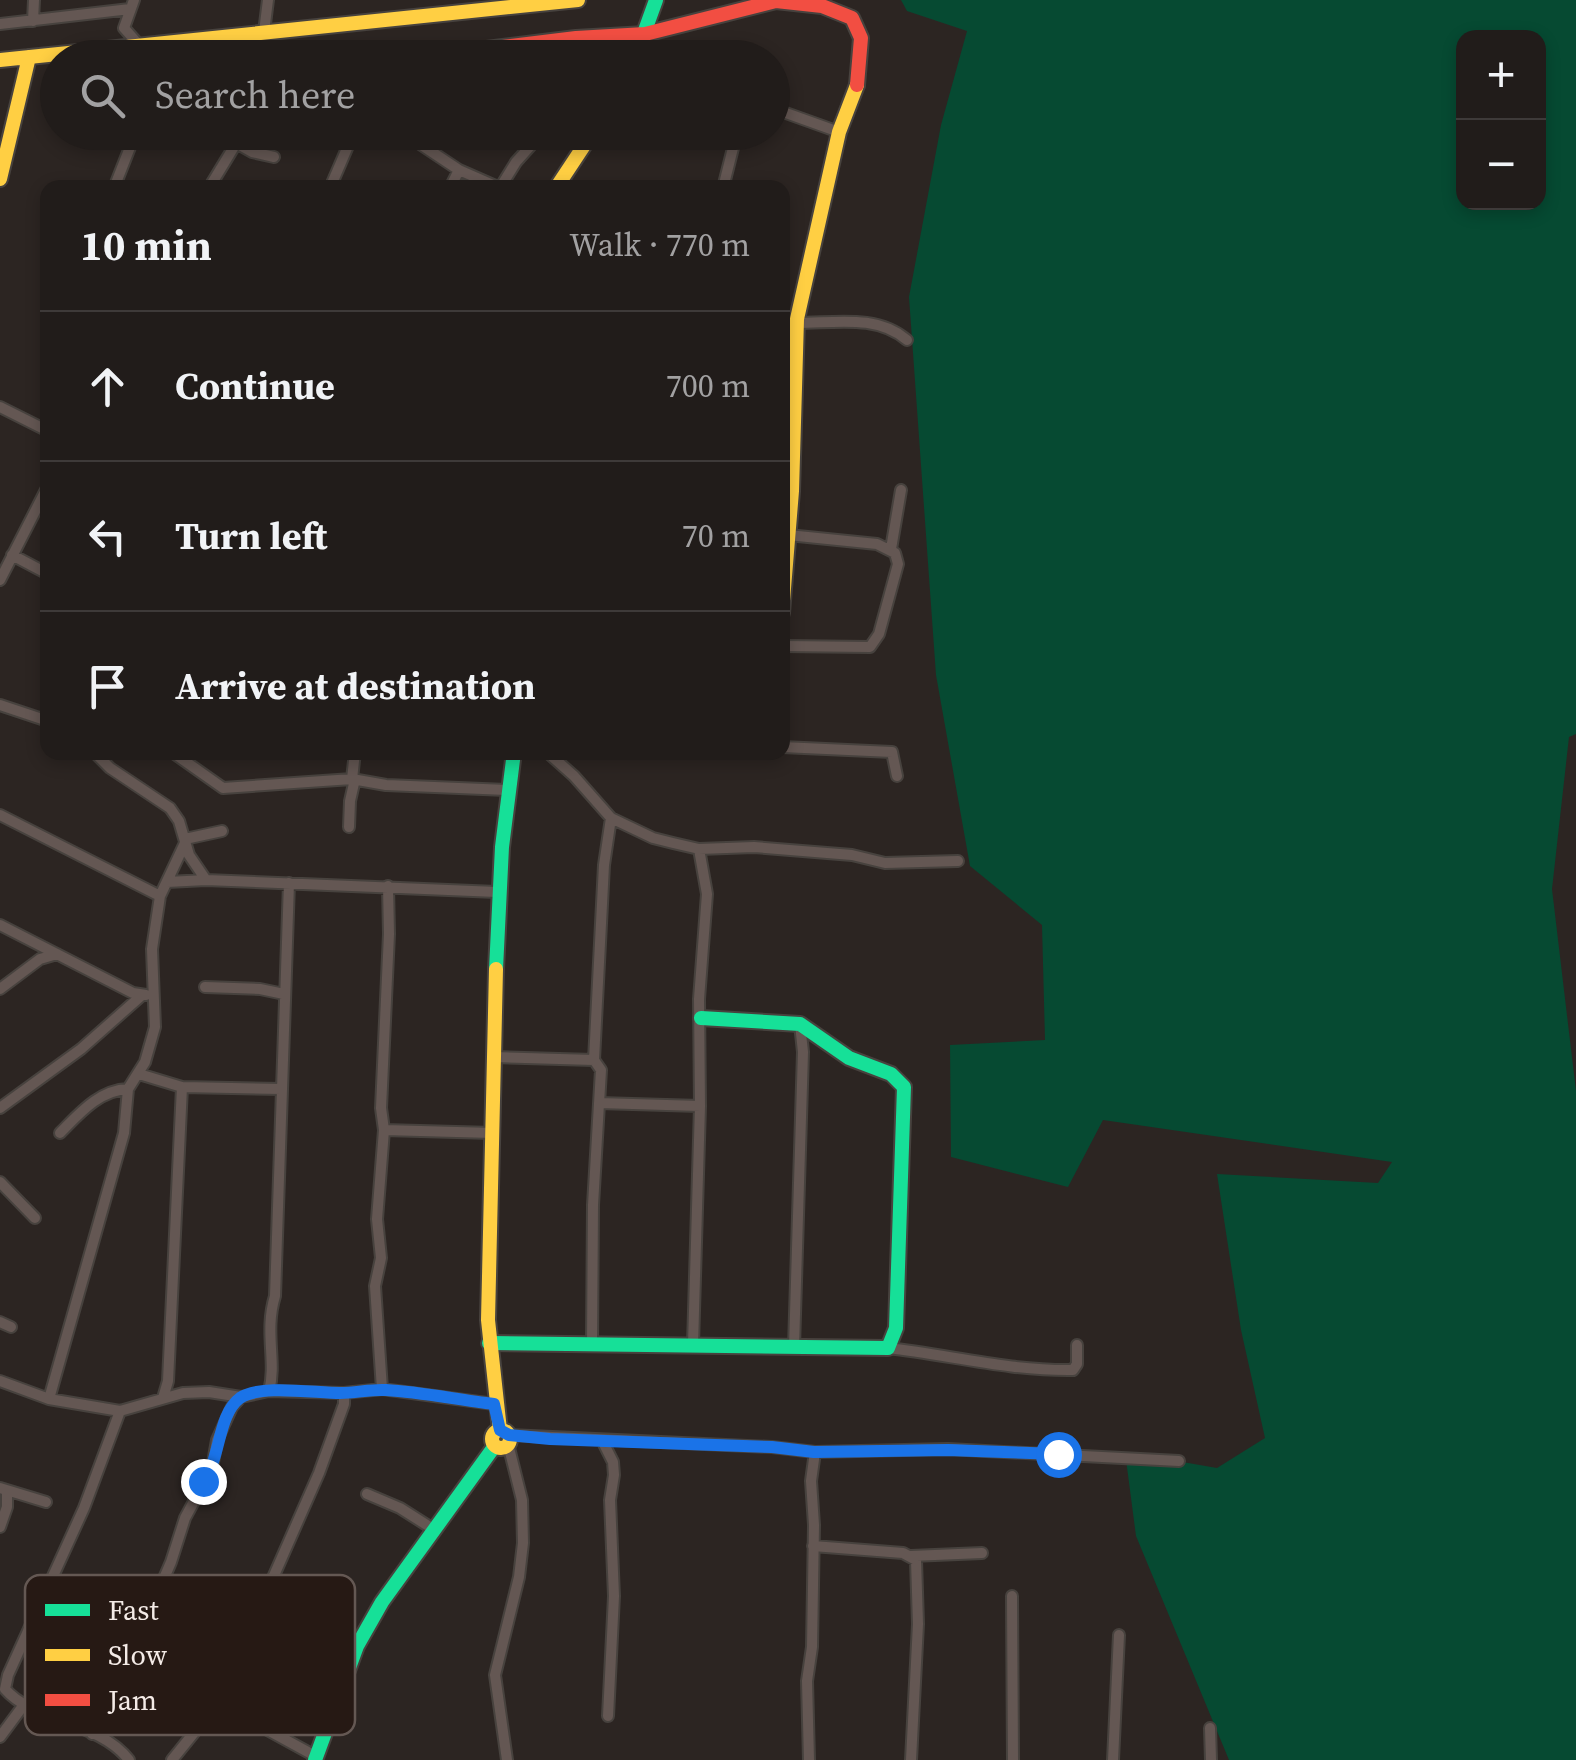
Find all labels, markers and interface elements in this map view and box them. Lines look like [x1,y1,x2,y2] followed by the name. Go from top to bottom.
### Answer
[1456,30,1546,210] map controls
[1456,30,1546,120] button: +
[40,40,790,150] search box
[75,68,130,123] icon: search
[155,69,355,121] text: Search here
[1456,120,1546,210] button: −
[80,216,212,274] text: 10 min
[569,223,750,267] text: Walk · 770 m
[80,359,135,414] icon: ahead
[175,360,335,412] text: Continue
[666,364,750,408] text: 700 m
[80,509,135,564] icon: left
[175,510,327,562] text: Turn left
[682,514,750,558] text: 70 m
[80,659,135,714] icon: arrive
[175,660,536,712] text: Arrive at destination
[1036,1432,1082,1478] route start
[181,1459,227,1505] route end
[25,1575,355,1735] legend
[108,1591,159,1629] text: Fast
[108,1636,168,1674] text: Slow
[107,1681,157,1719] text: Jam

